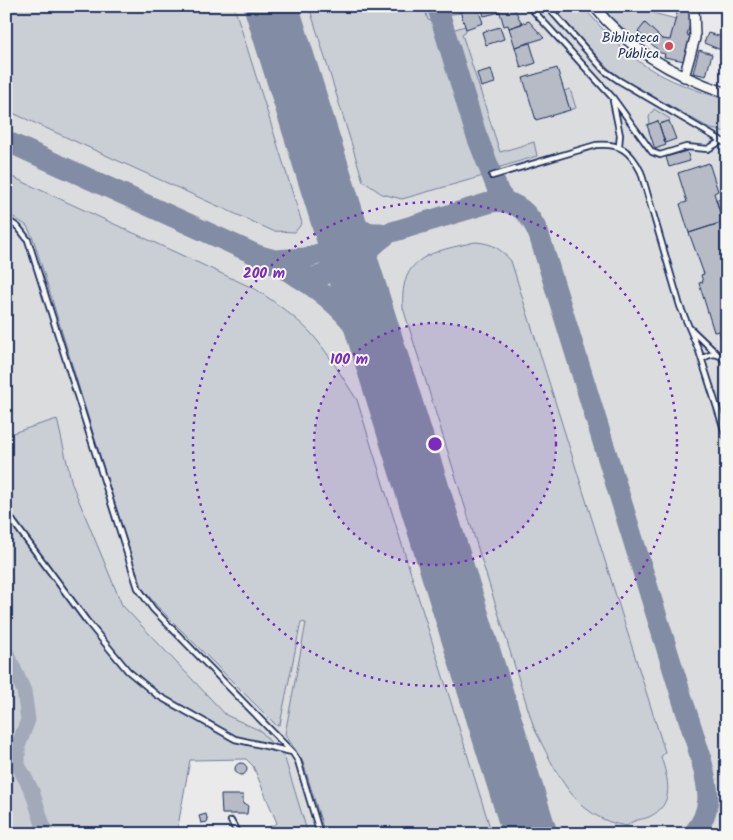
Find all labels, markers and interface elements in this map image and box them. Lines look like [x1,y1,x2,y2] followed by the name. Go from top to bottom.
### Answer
[602,27,659,65] place label: Biblioteca Pública
[663,40,675,52] marker: Biblioteca Pública
[243,262,285,286] text: 200 m
[330,348,368,372] text: 100 m
[426,435,444,453] centre of rings

